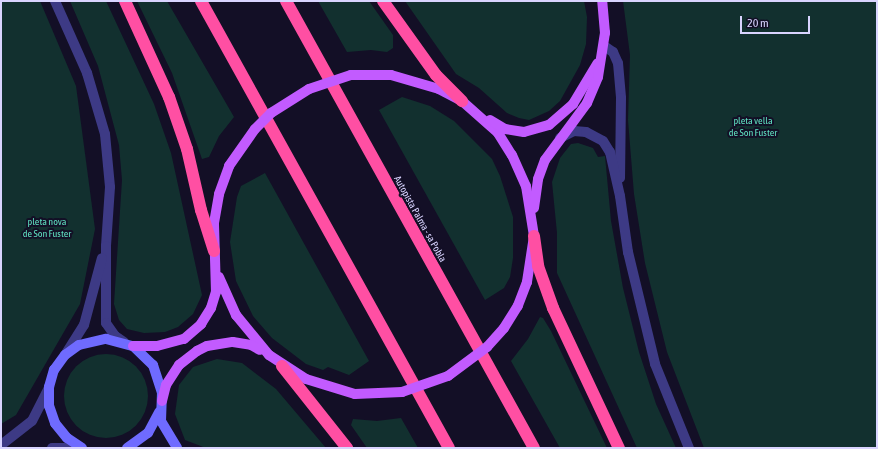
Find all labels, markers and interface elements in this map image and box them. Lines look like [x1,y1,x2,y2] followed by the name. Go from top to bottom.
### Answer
[742,8,812,34] scale bar
[747,16,769,30] text: 20 m
[729,114,777,138] park label: pleta vella de Son Fuster
[391,174,449,264] street label: Autopista Palma - sa Pobla
[23,215,71,238] park label: pleta nova de Son Fuster

